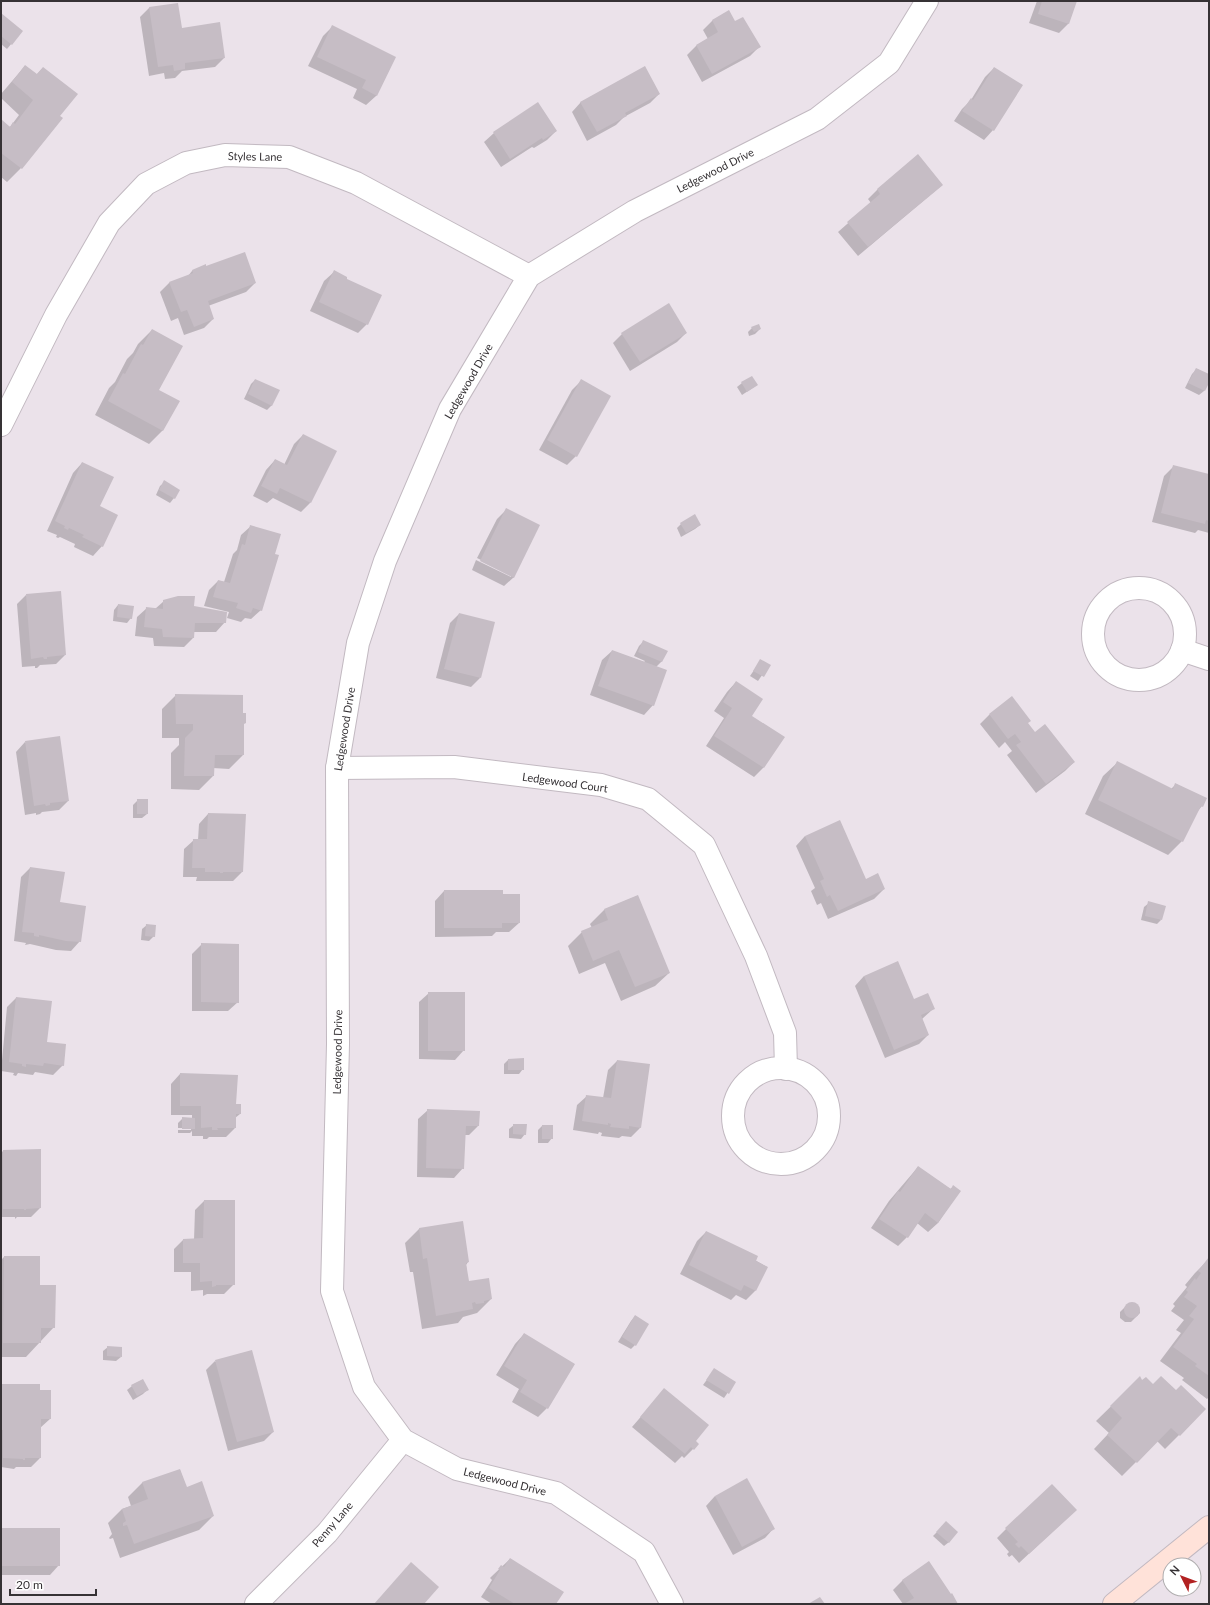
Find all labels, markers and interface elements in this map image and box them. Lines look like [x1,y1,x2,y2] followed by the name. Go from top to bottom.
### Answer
[674,145,756,195] street label: Ledgewood Drive
[228,149,282,163] street label: Styles Lane
[441,341,495,421] street label: Ledgewood Drive
[331,686,357,772] street label: Ledgewood Drive
[521,770,609,794] street label: Ledgewood Court
[330,1009,344,1095] street label: Ledgewood Drive
[462,1464,548,1498] street label: Ledgewood Drive
[309,1499,355,1549] street label: Penny Lane
[1162,1557,1202,1597] north arrow
[1167,1562,1182,1577] text: N
[10,1571,96,1597] scale bar
[16,1577,43,1592] text: 20 m

